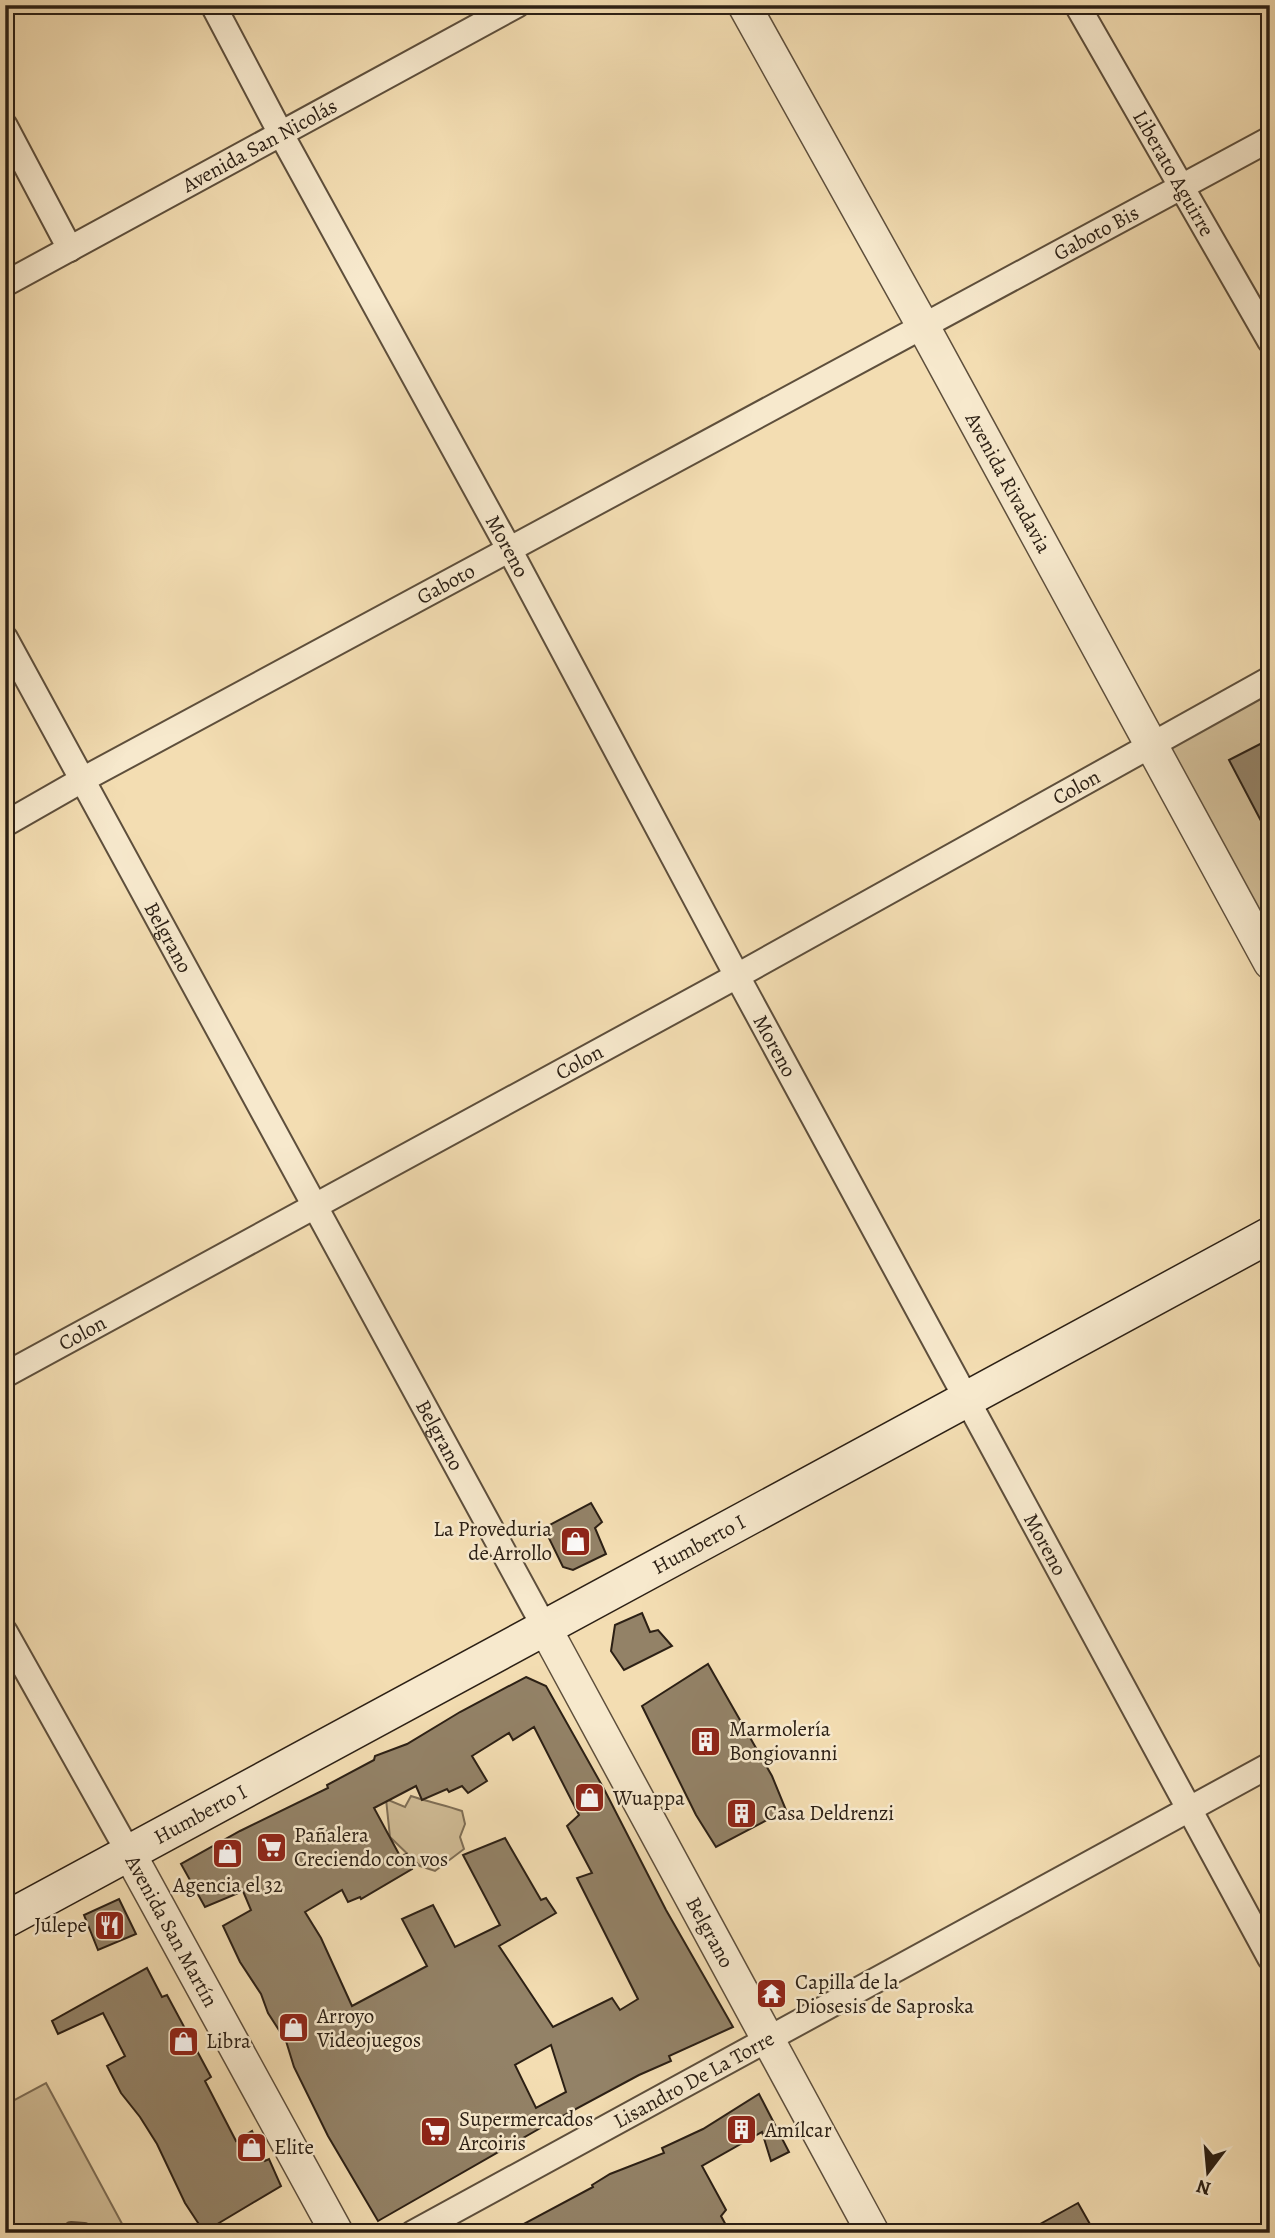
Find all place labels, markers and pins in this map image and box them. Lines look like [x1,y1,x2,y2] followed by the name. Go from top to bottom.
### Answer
[433,1515,552,1567] place label: La Proveduria de Arrollo
[558,1524,592,1558] shop icon: La Proveduria de Arrollo
[729,1715,838,1767] place label: Marmolería Bongiovanni
[689,1724,723,1758] building icon: Marmolería Bongiovanni
[573,1781,607,1815] shop icon: Wuappa
[612,1784,685,1812] place label: Wuappa
[724,1796,758,1830] building icon: Casa Deldrenzi
[764,1799,894,1827] place label: Casa Deldrenzi
[294,1821,448,1873] place label: Pañalera Creciendo con vos
[254,1830,288,1864] supermarket icon: Pañalera Creciendo con vos
[211,1836,245,1870] shop icon: Agencia el 32
[172,1871,283,1899] place label: Agencia el 32
[93,1908,127,1942] restaurant icon: Julepe
[34,1911,87,1939] place label: Julepe
[795,1968,974,2020] place label: Capilla de la Diosesis de Saproska
[755,1977,789,2011] temple icon: Capilla de la Diosesis de Saproska
[316,2002,421,2054] place label: Arroyo Videojuegos
[277,2011,311,2045] shop icon: Arroyo Videojuegos
[166,2024,200,2058] shop icon: Libra
[206,2027,251,2055] place label: Libra
[458,2105,593,2157] place label: Supermercados Arcoiris
[725,2113,759,2147] building icon: Amílcar
[419,2114,453,2148] supermarket icon: Supermercados Arcoiris
[764,2116,832,2144] place label: Amílcar
[234,2130,268,2164] shop icon: Elite
[274,2133,314,2161] place label: Elite

